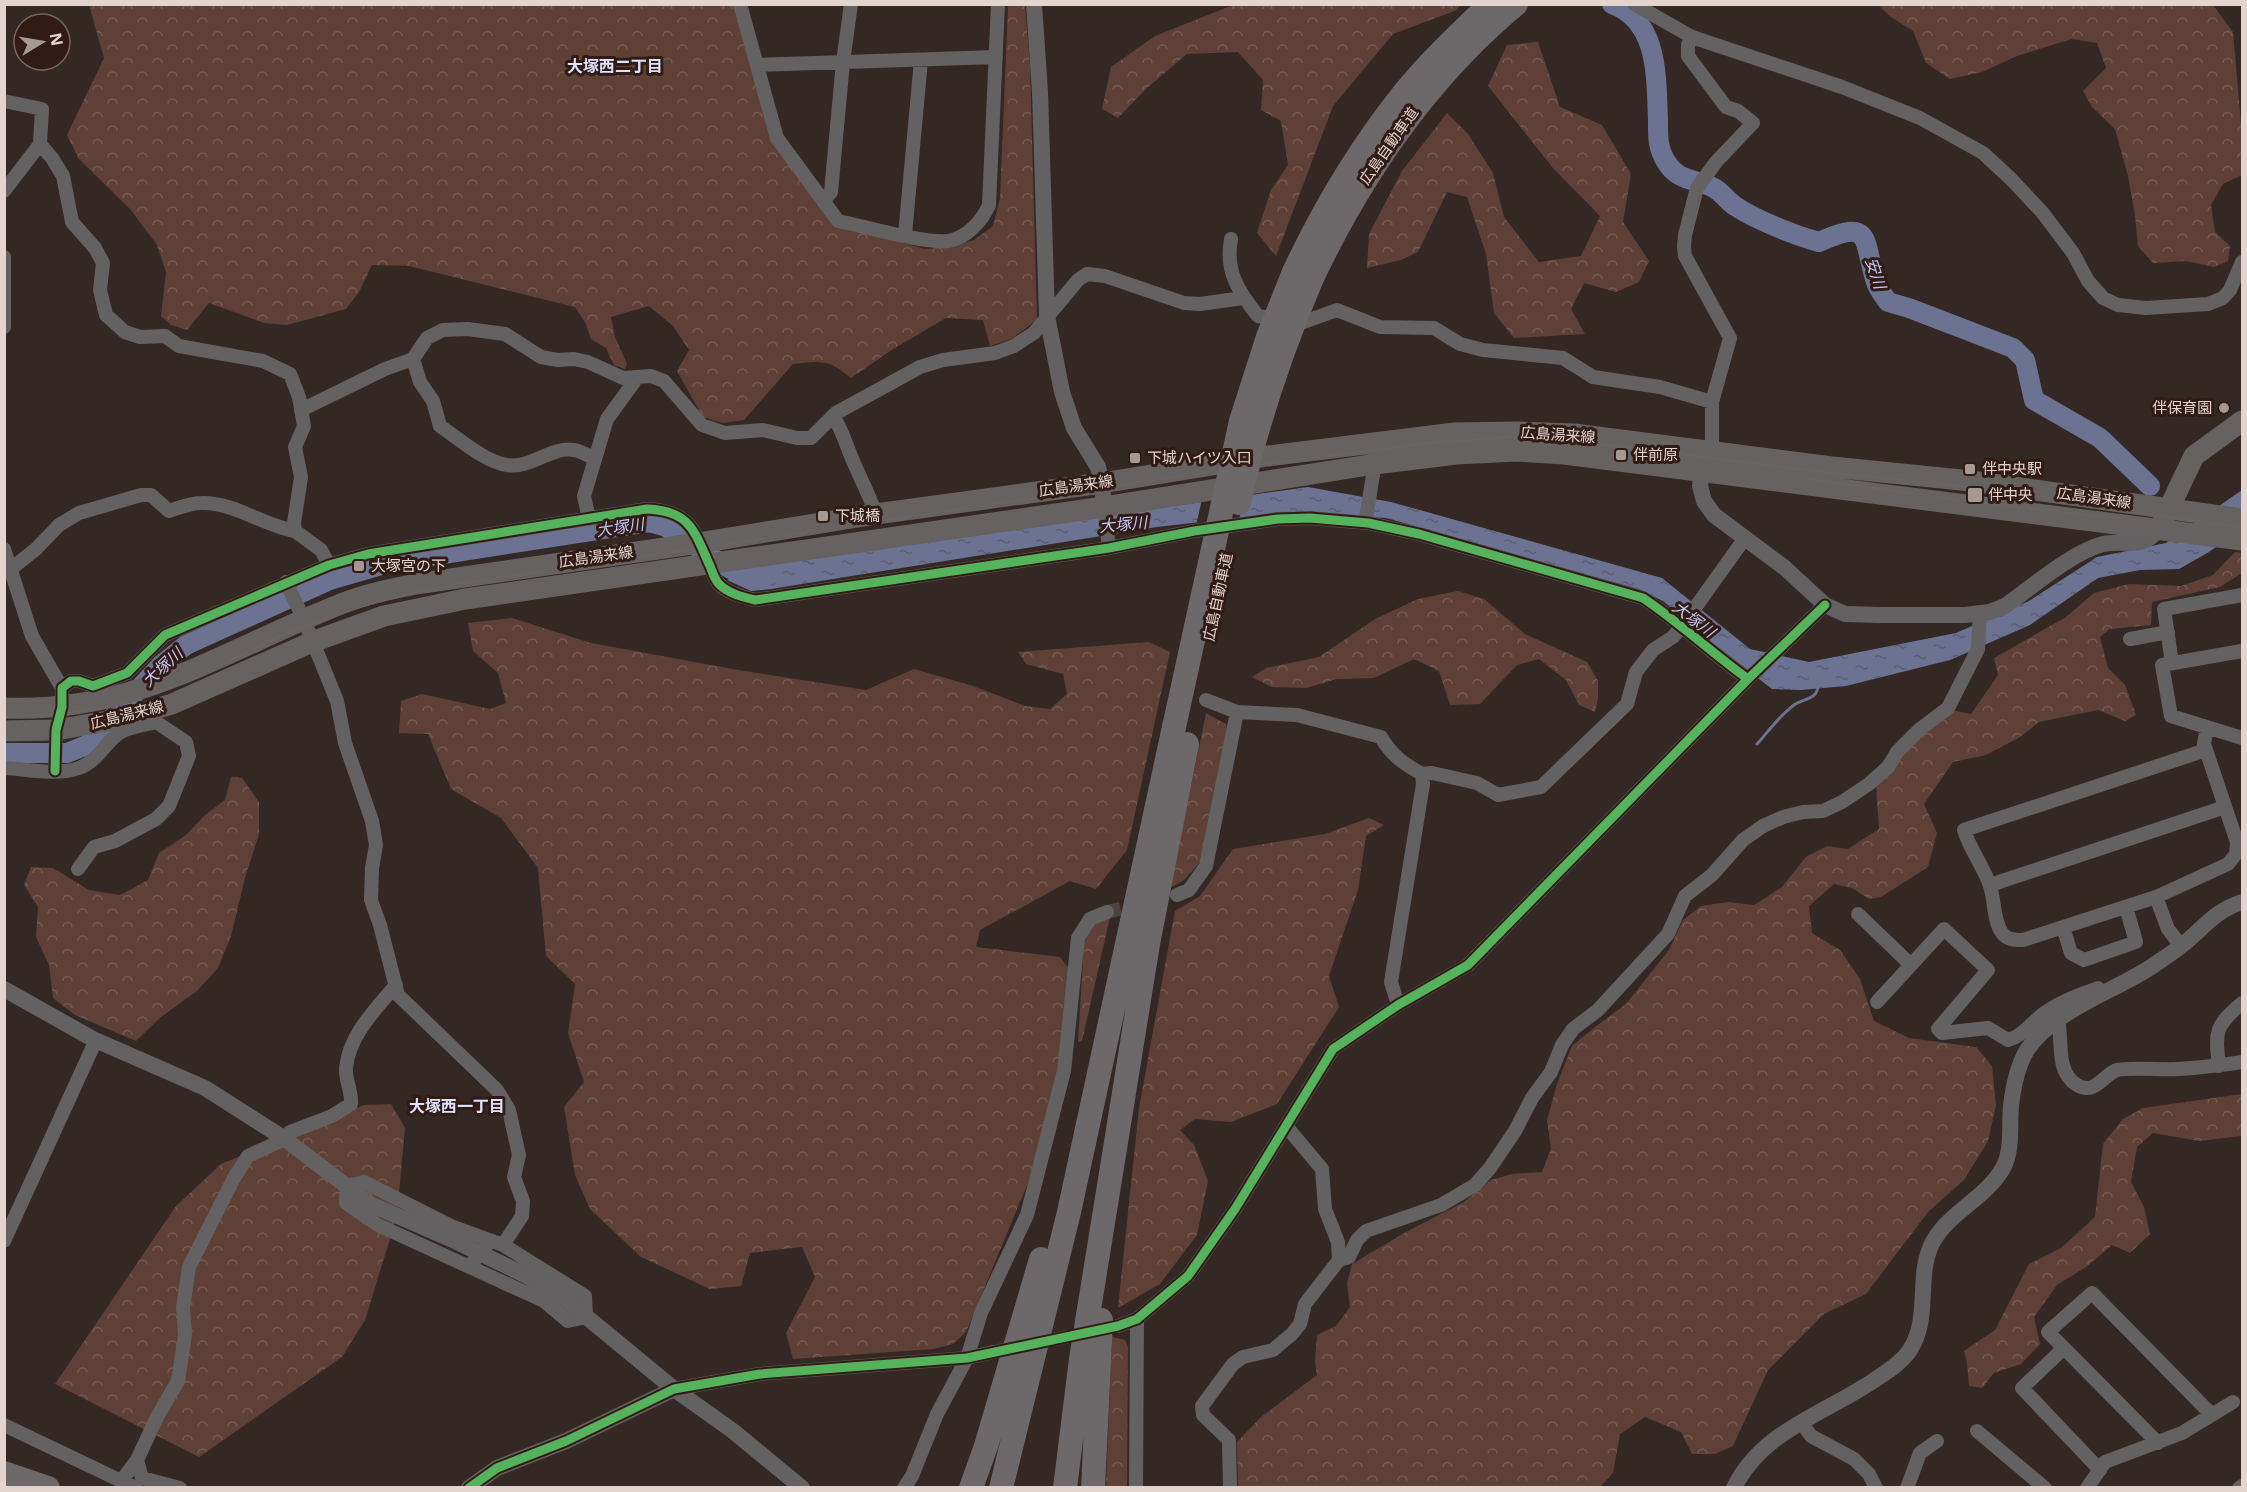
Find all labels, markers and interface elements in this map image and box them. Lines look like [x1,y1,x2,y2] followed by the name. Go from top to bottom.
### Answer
[12,12,72,72] north arrow
[45,31,69,48] text: N
[567,55,663,77] district label: 大塚西二丁目
[1354,103,1422,188] street label: 広島自動車道
[1861,254,1892,294] water label: 安川
[2152,397,2212,417] place label: 伴保育園
[2217,401,2231,415] marker: 伴保育園
[1520,421,1596,447] street label: 広島湯来線
[1633,444,1678,464] place label: 伴前原
[1147,447,1252,467] place label: 下城ハイツ入口
[1614,448,1628,462] marker: 伴前原
[1128,451,1142,465] marker: 下城ハイツ入口
[1982,458,2042,478] place label: 伴中央駅
[1963,462,1977,476] marker: 伴中央駅
[1037,470,1114,500] street label: 広島湯来線
[2056,482,2133,512] street label: 広島湯来線
[1988,484,2033,504] place label: 伴中央
[1966,486,1984,504] marker: 伴中央
[835,505,880,525] place label: 下城橋
[816,509,830,523] marker: 下城橋
[1098,511,1150,537] water label: 大塚川
[595,512,647,541] water label: 大塚川
[557,541,634,571] street label: 広島湯来線
[1198,551,1236,643] street label: 広島自動車道
[371,555,446,575] place label: 大塚宮の下
[352,559,366,573] marker: 大塚宮の下
[1668,596,1721,643] water label: 大塚川
[137,641,189,691] water label: 大塚川
[88,695,166,733] street label: 広島湯来線
[409,1095,505,1117] district label: 大塚西一丁目

